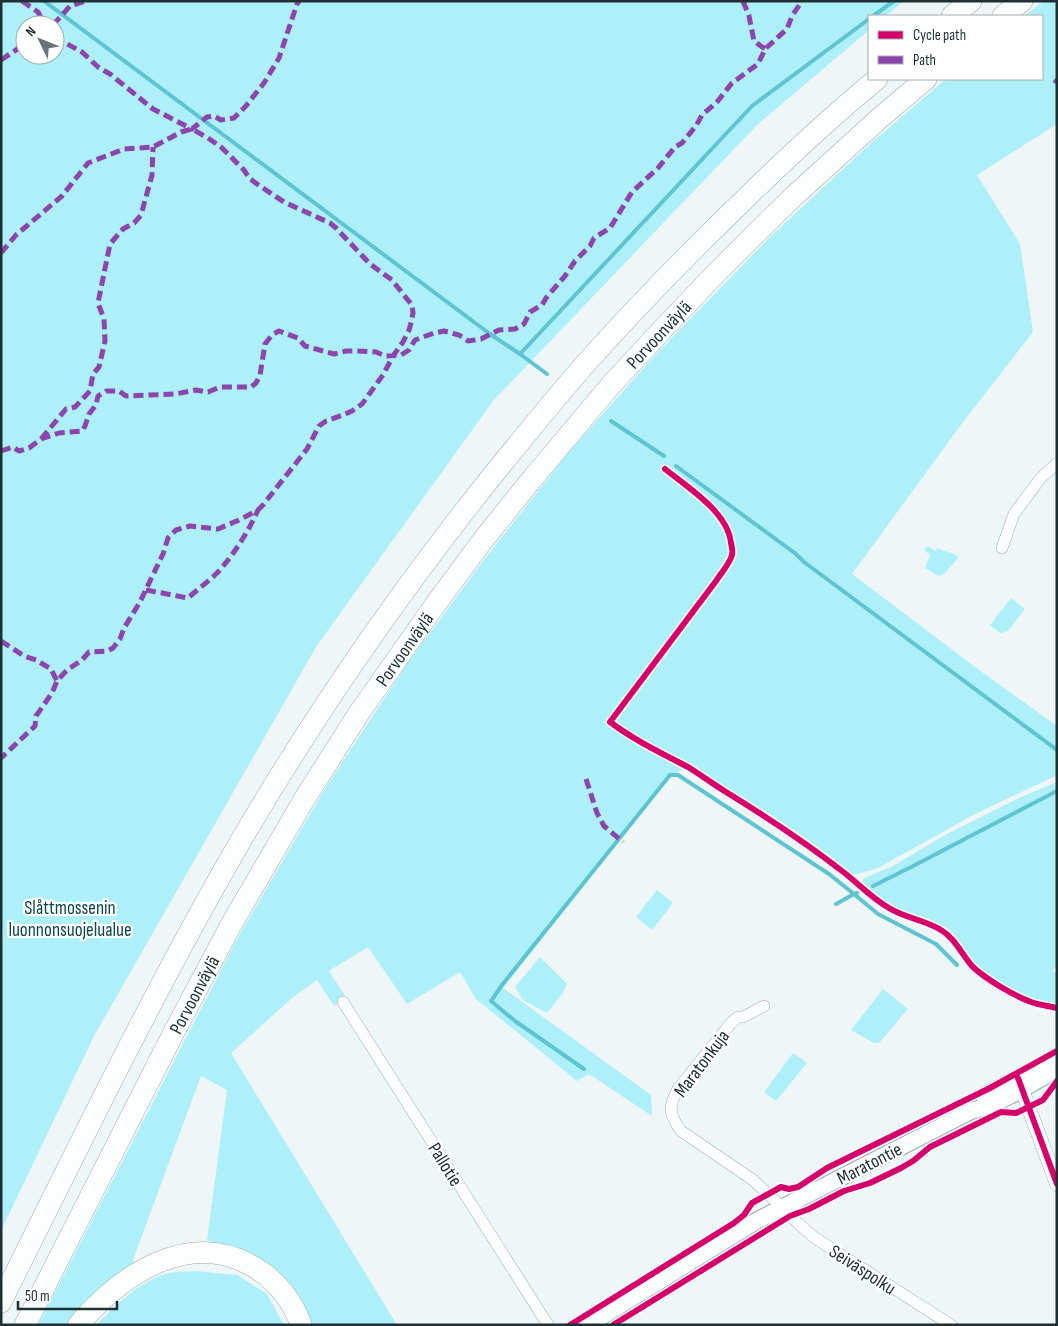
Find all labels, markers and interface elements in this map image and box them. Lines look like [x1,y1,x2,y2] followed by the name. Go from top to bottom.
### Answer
[15,15,65,65] north arrow
[868,15,1043,80] legend
[22,23,40,40] text: N
[913,26,966,45] text: Cycle path
[913,51,936,70] text: Path
[622,296,697,374] street label: Porvoonväylä
[371,608,439,691] street label: Porvoonväylä
[8,897,132,942] park label: Slåttmossenin luonnonsuojelualue
[165,952,225,1038] street label: Porvoonväylä
[669,1026,735,1102] street label: Maratonkuja
[833,1138,906,1190] street label: Maratontie
[423,1139,467,1191] street label: Pallotie
[824,1240,900,1300] street label: Seiväspolku
[18,1278,116,1310] scale bar
[25,1287,50,1306] text: 50 m

